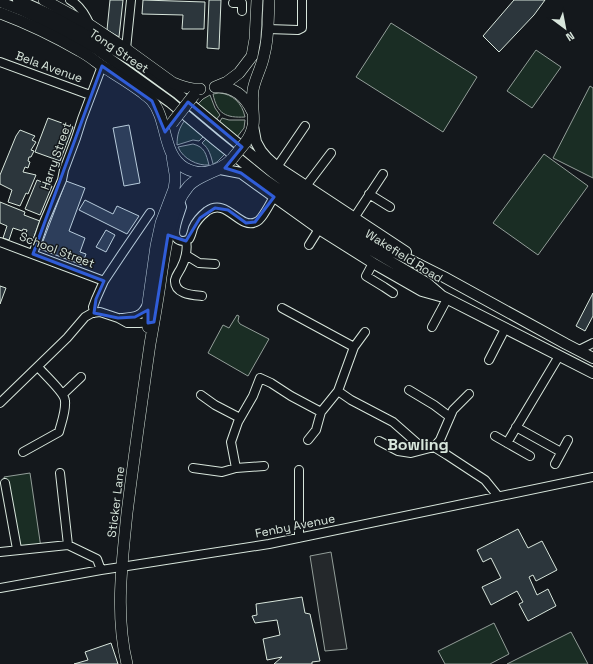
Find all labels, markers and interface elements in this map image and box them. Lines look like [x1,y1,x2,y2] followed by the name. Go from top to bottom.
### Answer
[545,8,585,48] north arrow
[86,25,152,77] street label: Tong Street
[563,29,577,44] text: N
[13,47,85,87] street label: Bela Avenue
[37,120,75,192] street label: Harry Street
[362,226,446,286] street label: Wakefield Road
[17,228,97,272] street label: School Street
[387,434,449,455] district label: Bowling
[104,465,128,539] street label: Sticker Lane
[254,510,336,542] street label: Fenby Avenue

